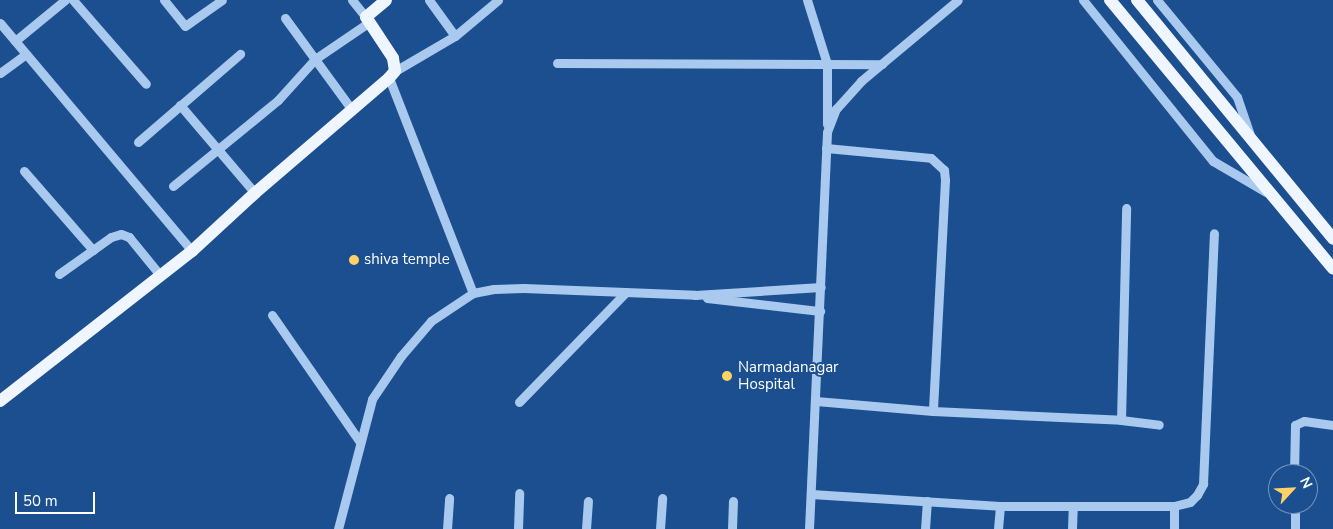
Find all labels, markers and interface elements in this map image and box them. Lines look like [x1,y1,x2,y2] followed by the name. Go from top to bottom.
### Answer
[364,251,450,269] place label: shiva temple
[348,254,360,266] marker: shiva temple
[738,358,838,393] place label: Narmadanagar Hospital
[720,369,734,383] marker: Narmadanagar Hospital
[1268,464,1318,514] north arrow
[1295,474,1317,492] text: N
[18,482,98,514] scale bar
[23,491,58,511] text: 50 m

